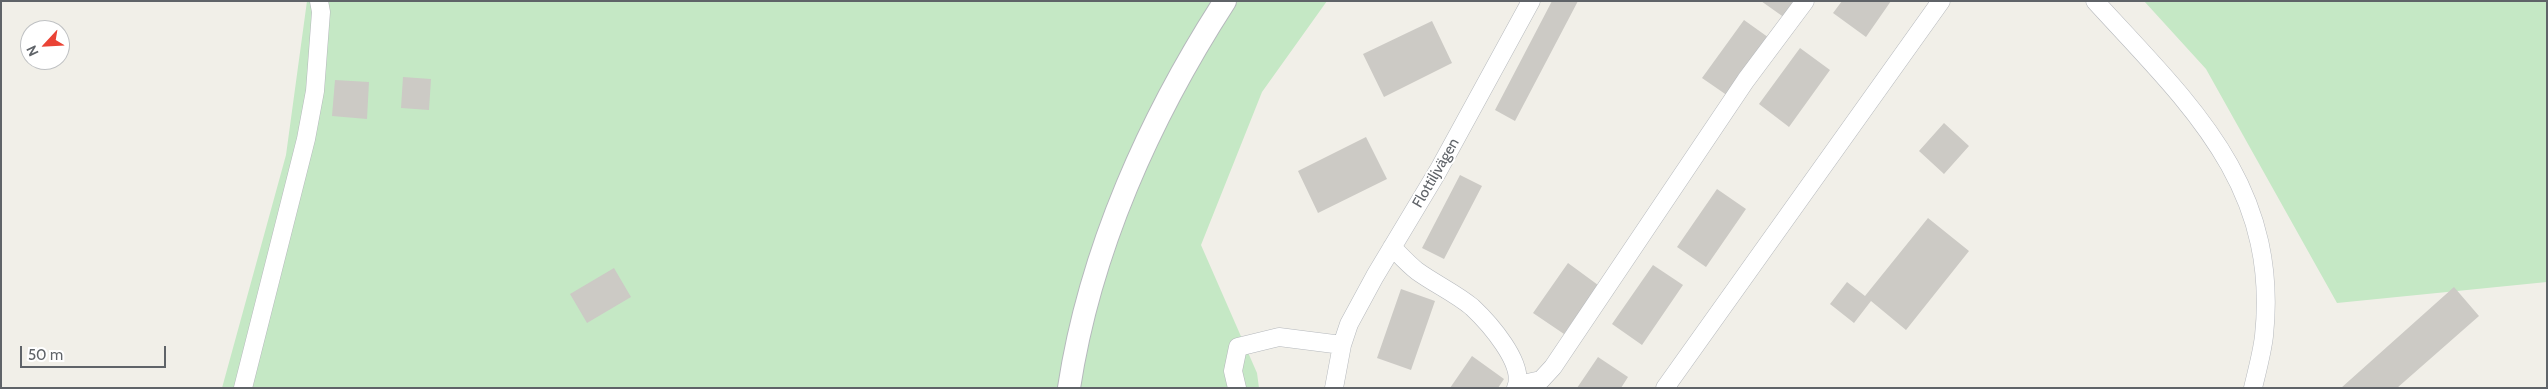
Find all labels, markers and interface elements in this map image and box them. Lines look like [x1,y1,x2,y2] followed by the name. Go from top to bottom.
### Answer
[20,20,70,70] north arrow
[22,43,43,59] text: N
[1409,135,1463,211] street label: Flottiljvägen
[22,336,169,368] scale bar
[28,346,63,364] text: 50 m

